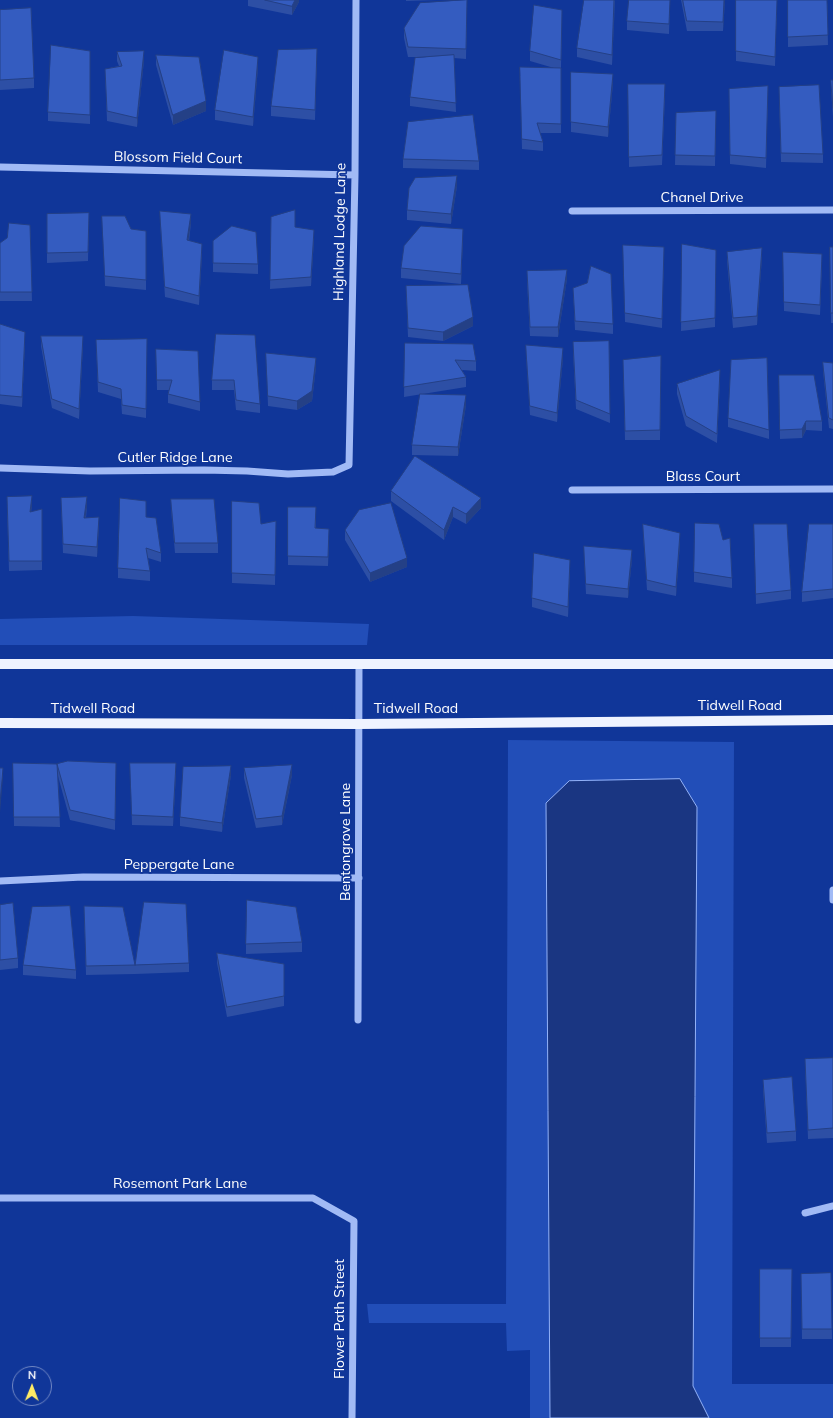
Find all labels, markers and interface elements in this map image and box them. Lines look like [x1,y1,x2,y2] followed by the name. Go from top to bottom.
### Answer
[114,148,242,168] street label: Blossom Field Court
[330,163,350,301] street label: Highland Lodge Lane
[661,190,743,206] street label: Chanel Drive
[117,450,233,466] street label: Cutler Ridge Lane
[666,469,740,485] street label: Blass Court
[698,698,782,714] street label: Tidwell Road
[51,701,135,717] street label: Tidwell Road
[374,701,458,717] street label: Tidwell Road
[338,783,354,901] street label: Bentongrove Lane
[124,857,234,873] street label: Peppergate Lane
[113,1176,247,1192] street label: Rosemont Park Lane
[332,1259,348,1379] street label: Flower Path Street
[12,1366,52,1406] north arrow
[28,1368,36,1382] text: N

